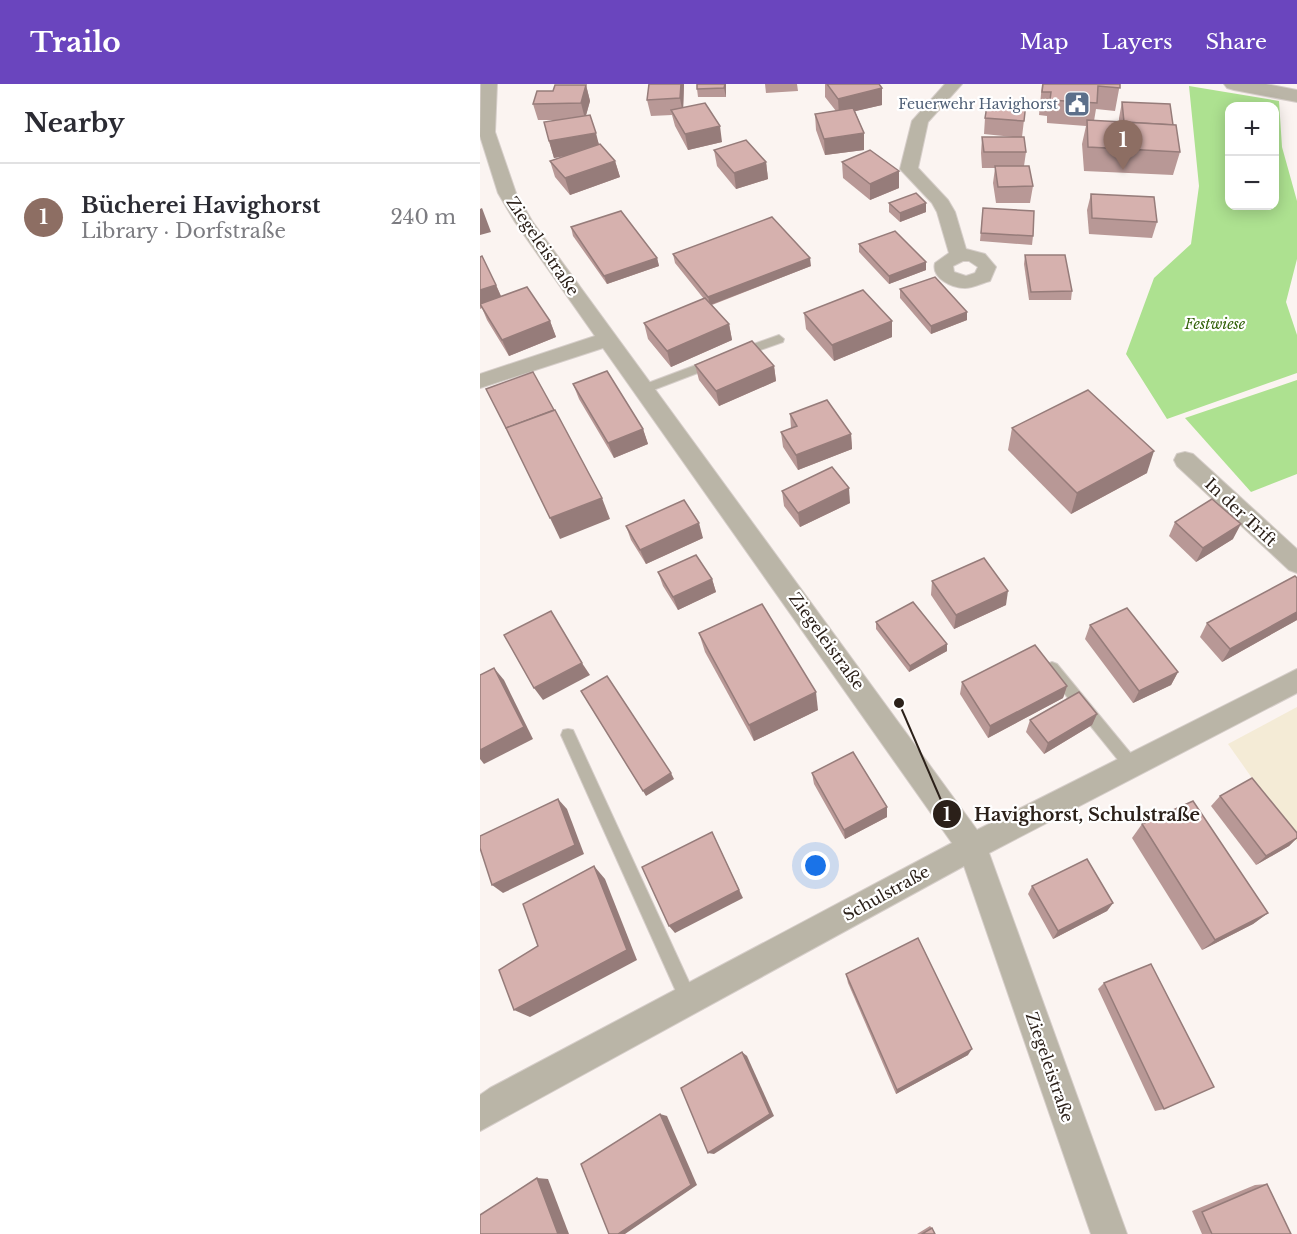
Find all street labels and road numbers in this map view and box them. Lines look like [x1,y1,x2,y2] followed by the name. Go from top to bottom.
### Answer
[502,193,584,299] street label: Ziegeleistraße
[1201,474,1281,550] street label: In der Trift
[785,588,869,694] street label: Ziegeleistraße
[839,861,933,925] street label: Schulstraße
[1022,1009,1078,1125] street label: Ziegeleistraße

